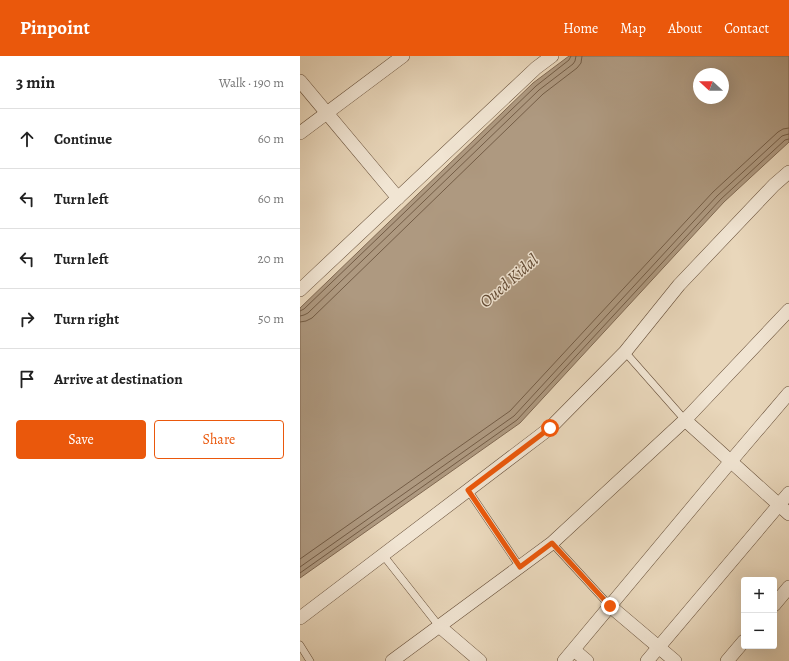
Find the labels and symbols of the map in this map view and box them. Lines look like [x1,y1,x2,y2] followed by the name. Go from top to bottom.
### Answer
[693,68,729,104] north arrow
[475,249,544,313] water label: Oued Kidal
[541,419,559,437] route start
[601,597,619,615] route end

